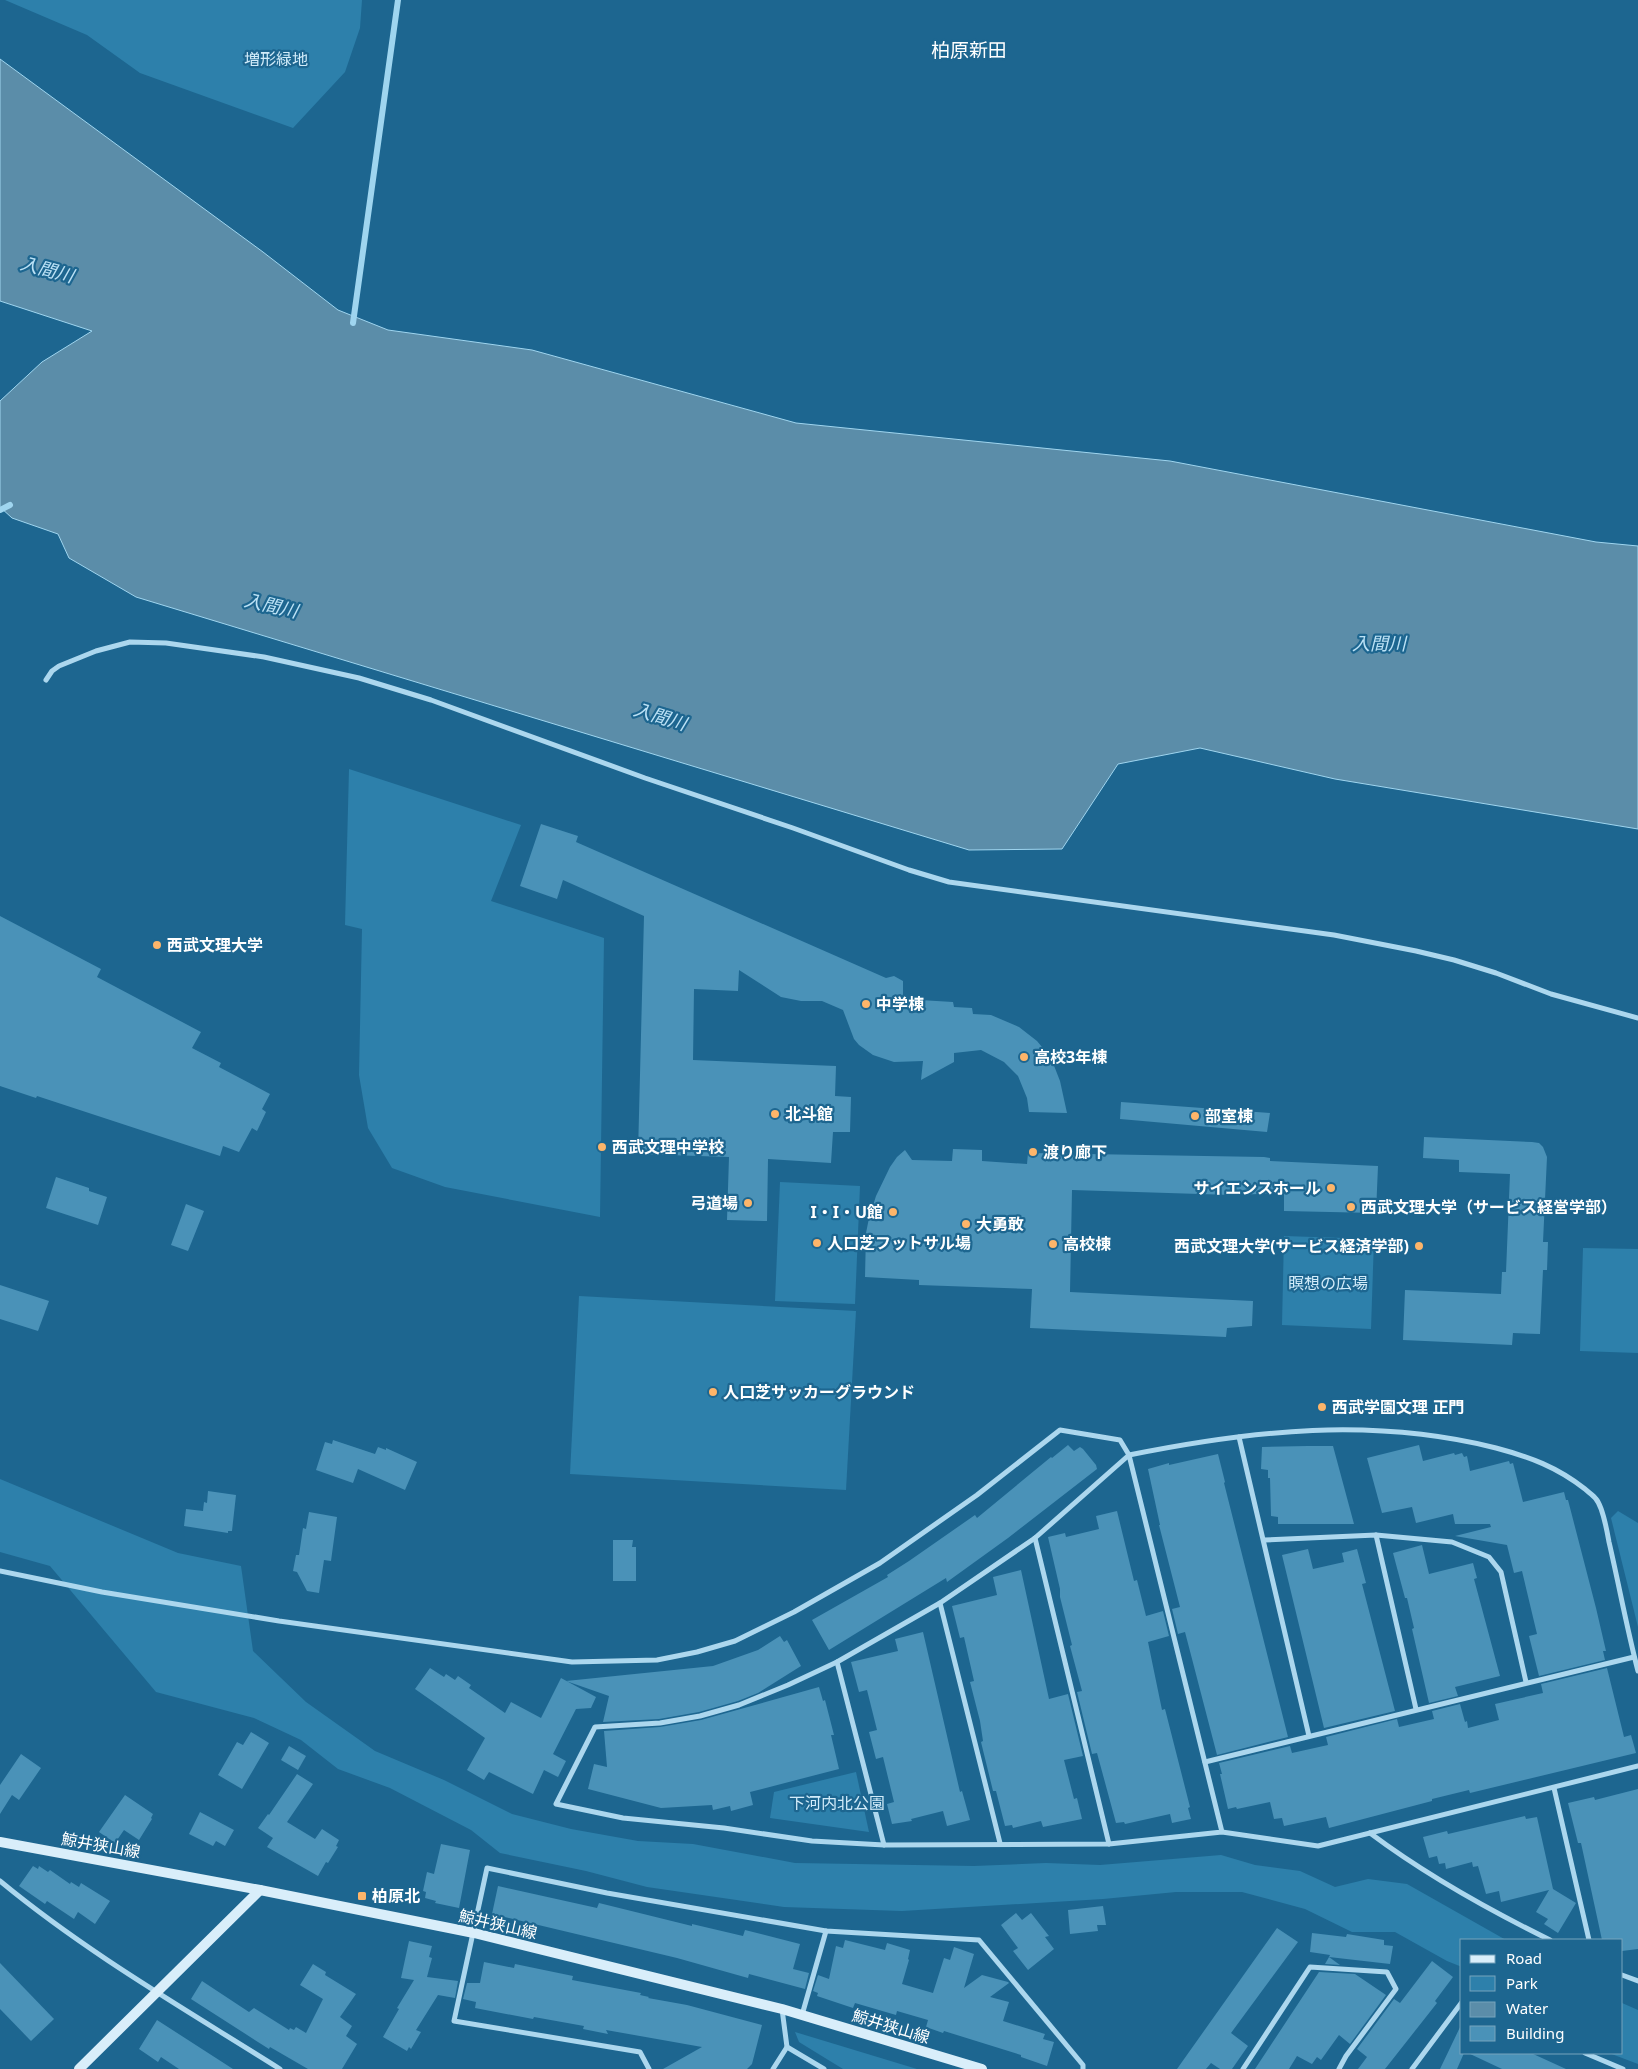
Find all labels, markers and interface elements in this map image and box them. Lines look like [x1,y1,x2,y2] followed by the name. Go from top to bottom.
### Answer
[931,37,1007,63] district label: 柏原新田
[244,48,308,70] park label: 増形緑地
[18,250,78,288] water label: 入間川
[242,587,302,623] water label: 入間川
[1352,631,1408,655] water label: 入間川
[631,697,692,736] water label: 入間川
[167,934,263,956] place label: 西武文理大学
[151,939,163,951] marker: 西武文理大学
[876,993,924,1015] place label: 中学棟
[860,998,872,1010] marker: 中学棟
[1034,1046,1107,1068] place label: 高校3年棟
[1018,1051,1030,1063] marker: 高校3年棟
[785,1103,833,1125] place label: 北斗館
[1205,1105,1253,1127] place label: 部室棟
[769,1108,781,1120] marker: 北斗館
[1189,1110,1201,1122] marker: 部室棟
[612,1136,724,1158] place label: 西武文理中学校
[596,1141,608,1153] marker: 西武文理中学校
[1043,1141,1107,1163] place label: 渡り廊下
[1027,1146,1039,1158] marker: 渡り廊下
[1193,1177,1321,1199] place label: サイエンスホール
[1325,1182,1337,1194] marker: サイエンスホール
[690,1192,738,1214] place label: 弓道場
[1361,1196,1617,1218] place label: 西武文理大学（サービス経営学部）
[742,1197,754,1209] marker: 弓道場
[810,1201,883,1223] place label: I・I・U館
[1345,1201,1357,1213] marker: 西武文理大学（サービス経営学部）
[887,1206,899,1218] marker: I・I・U館
[976,1213,1024,1235] place label: 大勇敢
[960,1218,972,1230] marker: 大勇敢
[827,1232,971,1254] place label: 人口芝フットサル場
[1063,1233,1111,1255] place label: 高校棟
[1174,1235,1409,1257] place label: 西武文理大学(サービス経済学部)
[811,1237,823,1249] marker: 人口芝フットサル場
[1047,1238,1059,1250] marker: 高校棟
[1413,1240,1425,1252] marker: 西武文理大学(サービス経済学部)
[1288,1272,1368,1294] park label: 瞑想の広場
[723,1381,915,1403] place label: 人口芝サッカーグラウンド
[707,1386,719,1398] marker: 人口芝サッカーグラウンド
[1332,1396,1464,1418] place label: 西武学園文理 正門
[1316,1401,1328,1413] marker: 西武学園文理 正門
[789,1792,885,1814] park label: 下河内北公園
[60,1827,142,1863] street label: 鯨井狭山線
[372,1885,420,1907] place label: 柏原北
[356,1890,368,1902] marker: 柏原北
[457,1904,539,1944] street label: 鯨井狭山線
[1460,1939,1623,2054] legend
[1506,1948,1542,1968] text: Road
[1506,1973,1538,1993] text: Park
[1506,1998,1548,2018] text: Water
[850,2004,932,2048] street label: 鯨井狭山線
[1506,2023,1564,2043] text: Building

